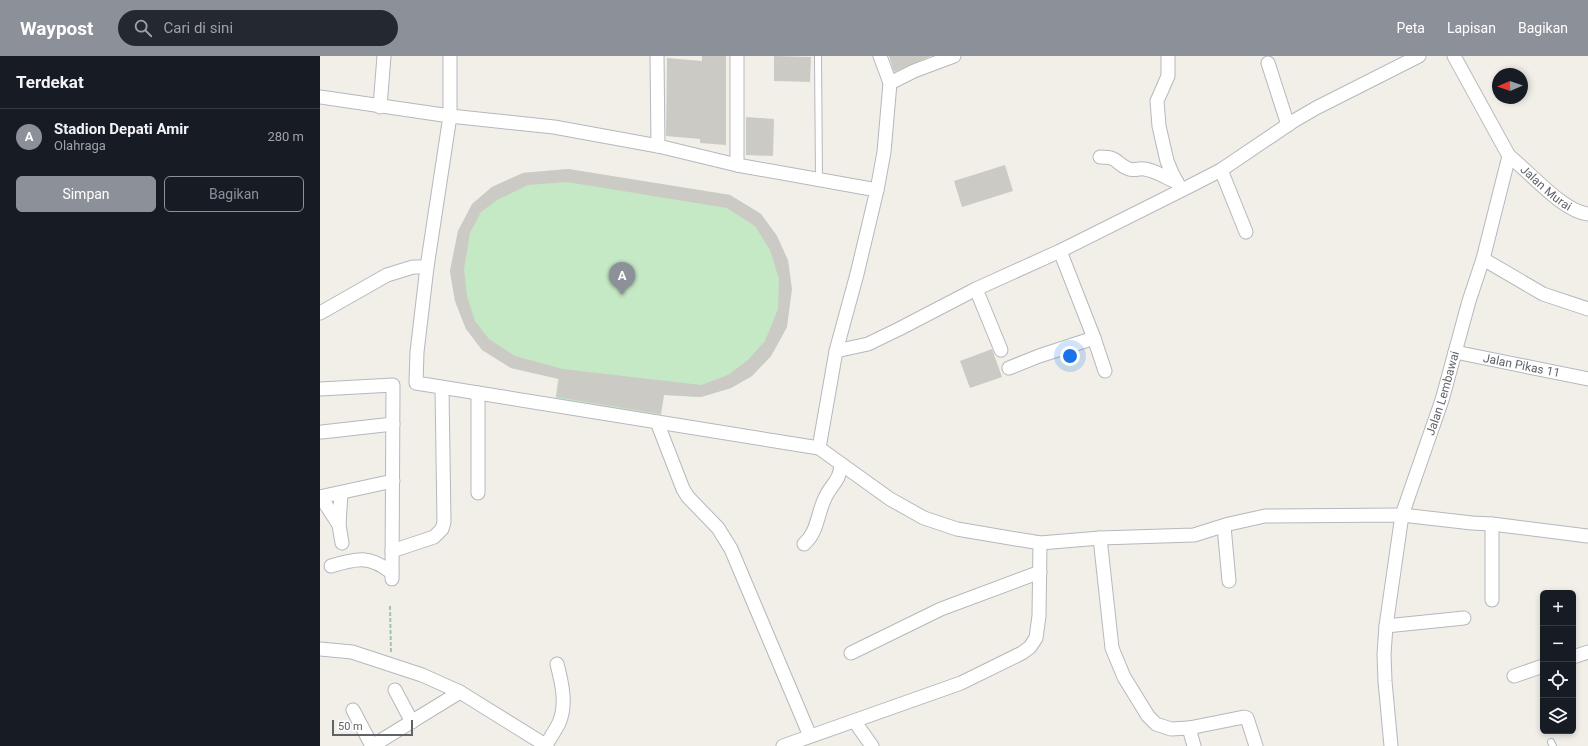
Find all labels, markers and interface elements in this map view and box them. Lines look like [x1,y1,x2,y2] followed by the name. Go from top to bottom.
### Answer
[118,10,398,46] search box
[20,17,94,40] text: Waypost
[132,17,154,39] icon: search
[164,19,233,37] text: Cari di sini
[1397,20,1425,36] text: Peta
[1447,20,1496,36] text: Lapisan
[1518,20,1568,36] text: Bagikan
[1492,68,1528,104] north arrow
[16,72,84,92] text: Terdekat
[54,120,189,138] text: Stadion Depati Amir
[25,129,33,144] text: A
[267,129,304,144] text: 280 m
[54,138,106,153] text: Olahraga
[1518,162,1574,214] street label: Jalan Murai
[16,176,156,212] button: Simpan
[164,176,304,212] button: Bagikan
[609,262,635,295] pin: A
[1060,346,1080,366] your location
[1423,349,1462,437] street label: Jalan Lembawai
[1482,351,1561,380] street label: Jalan Pikas 11
[1540,590,1576,734] map controls
[1540,590,1576,626] button: +
[1540,626,1576,662] button: −
[1540,662,1576,698] button: locate
[1540,698,1576,734] button: layers
[332,718,413,737] scale bar
[338,720,363,733] text: 50 m

